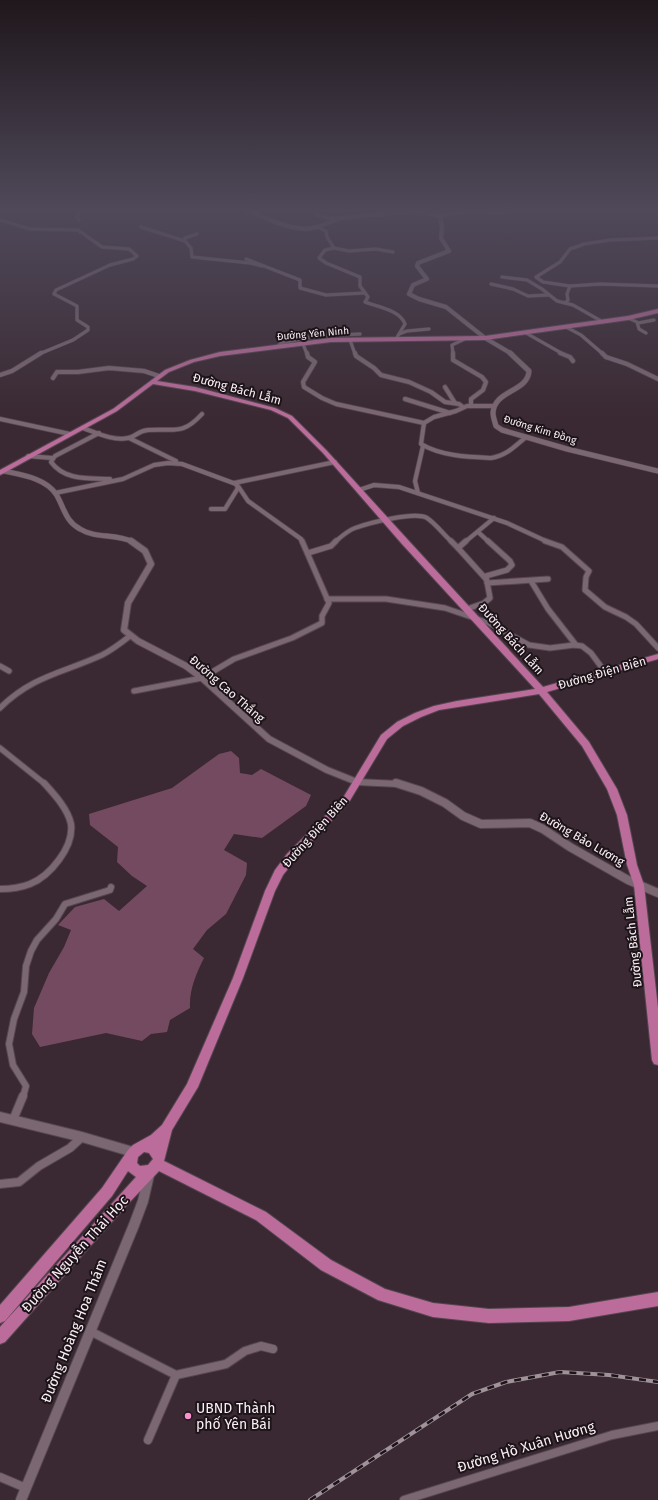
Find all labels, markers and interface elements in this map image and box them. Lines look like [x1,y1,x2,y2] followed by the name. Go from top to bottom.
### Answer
[276,325,350,343] street label: Đường Yên Ninh
[191,370,283,408] street label: Đường Bách Lẫm
[502,412,579,447] street label: Đường Kim Đồng
[475,600,547,677] street label: Đường Bách Lẫm
[187,651,269,726] street label: Đường Cao Thắng
[556,654,648,692] street label: Đường Điện Biên
[279,794,351,870] street label: Đường Điện Biên
[537,809,628,869] street label: Đường Bảo Lương
[620,896,645,988] street label: Đường Bách Lẫm
[18,1192,132,1316] street label: Đường Nguyễn Thái Học
[37,1257,111,1405] street label: Đường Hoàng Hoa Thám
[196,1400,276,1433] place label: UBND Thành phố Yên Bái
[183,1411,193,1421] marker: UBND Thành phố Yên Bái
[455,1417,597,1476] street label: Đường Hồ Xuân Hương

